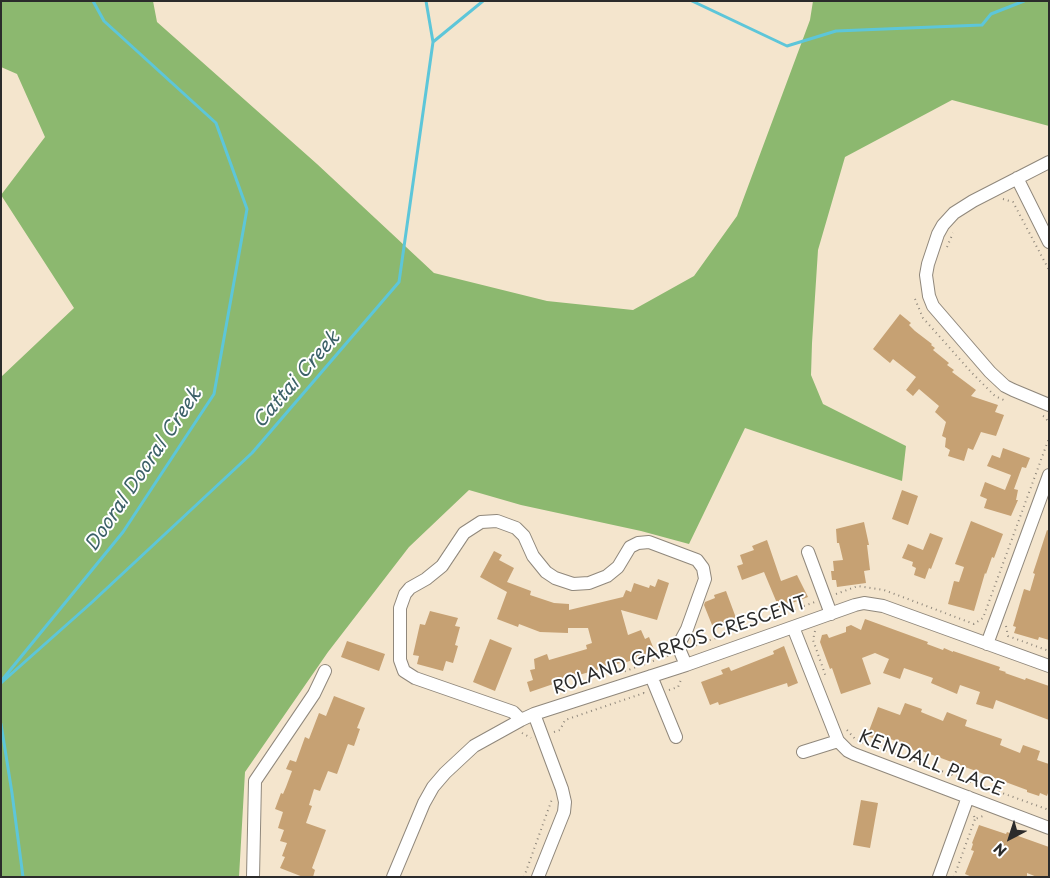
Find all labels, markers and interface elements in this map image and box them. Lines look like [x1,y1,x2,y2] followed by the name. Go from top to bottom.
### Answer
[249,327,345,433] water label: Cattai Creek
[81,384,207,556] water label: Dooral Dooral Creek
[550,592,810,700] street label: ROLAND GARROS CRESCENT
[856,726,1006,802] street label: KENDALL PLACE
[985,813,1035,863] north arrow
[989,838,1011,861] text: N

